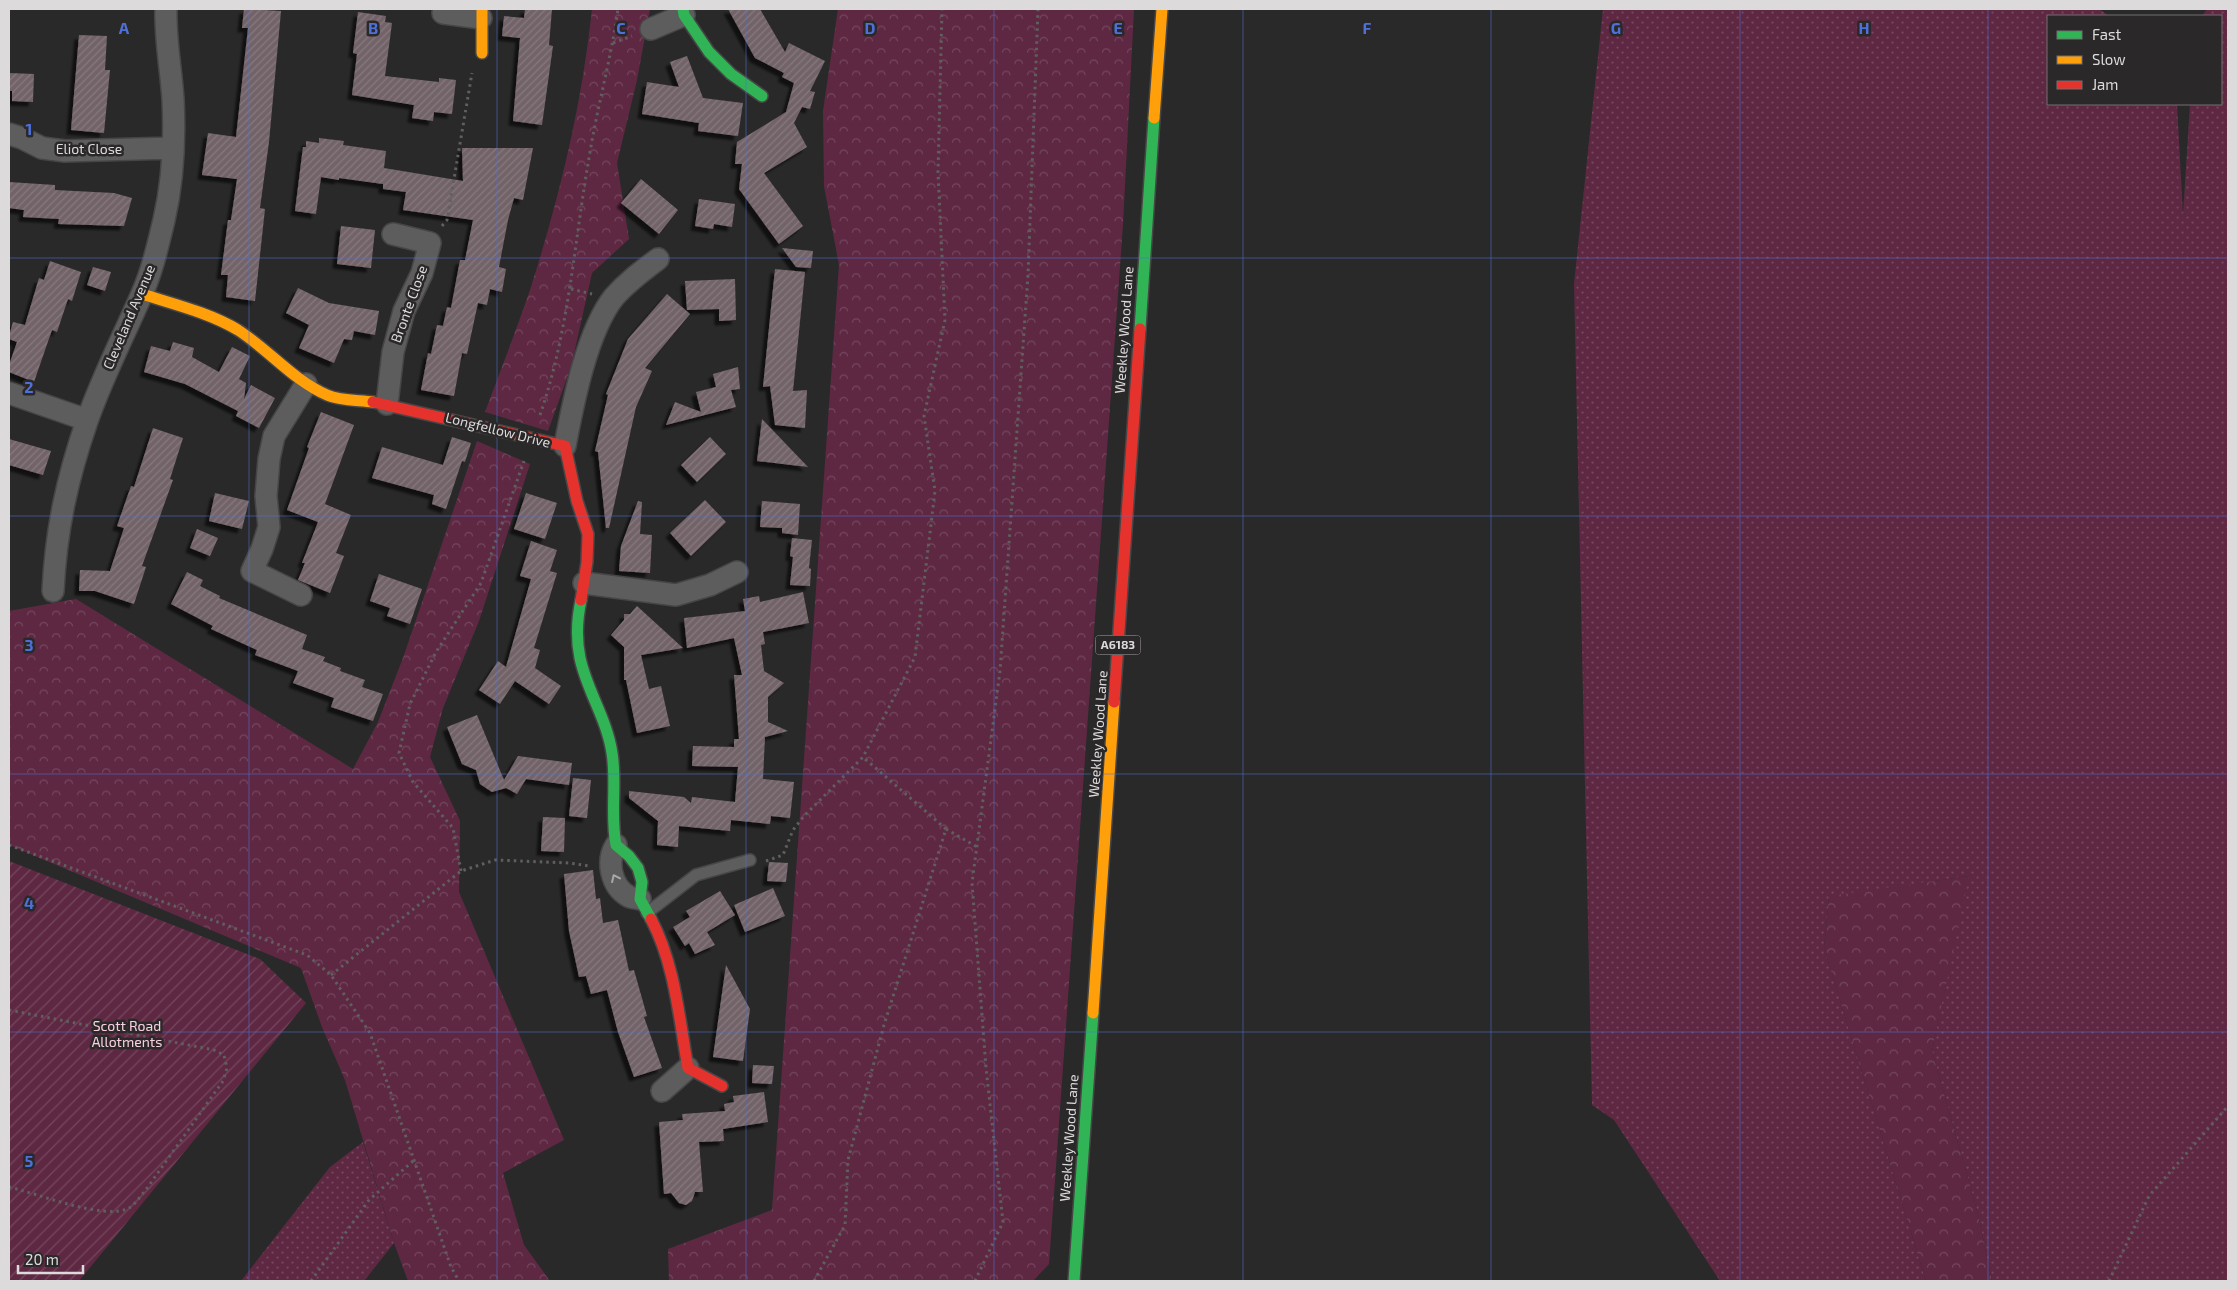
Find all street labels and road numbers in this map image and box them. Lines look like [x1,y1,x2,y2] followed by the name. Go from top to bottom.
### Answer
[56,140,122,157] street label: Eliot Close
[99,262,158,372] street label: Cleveland Avenue
[387,263,430,345] street label: Bronte Close
[1111,266,1136,394] street label: Weekley Wood Lane
[444,408,552,451] street label: Longfellow Drive
[1096,636,1140,654] road number: A6183
[1085,670,1110,798] street label: Weekley Wood Lane
[1056,1074,1081,1202] street label: Weekley Wood Lane

